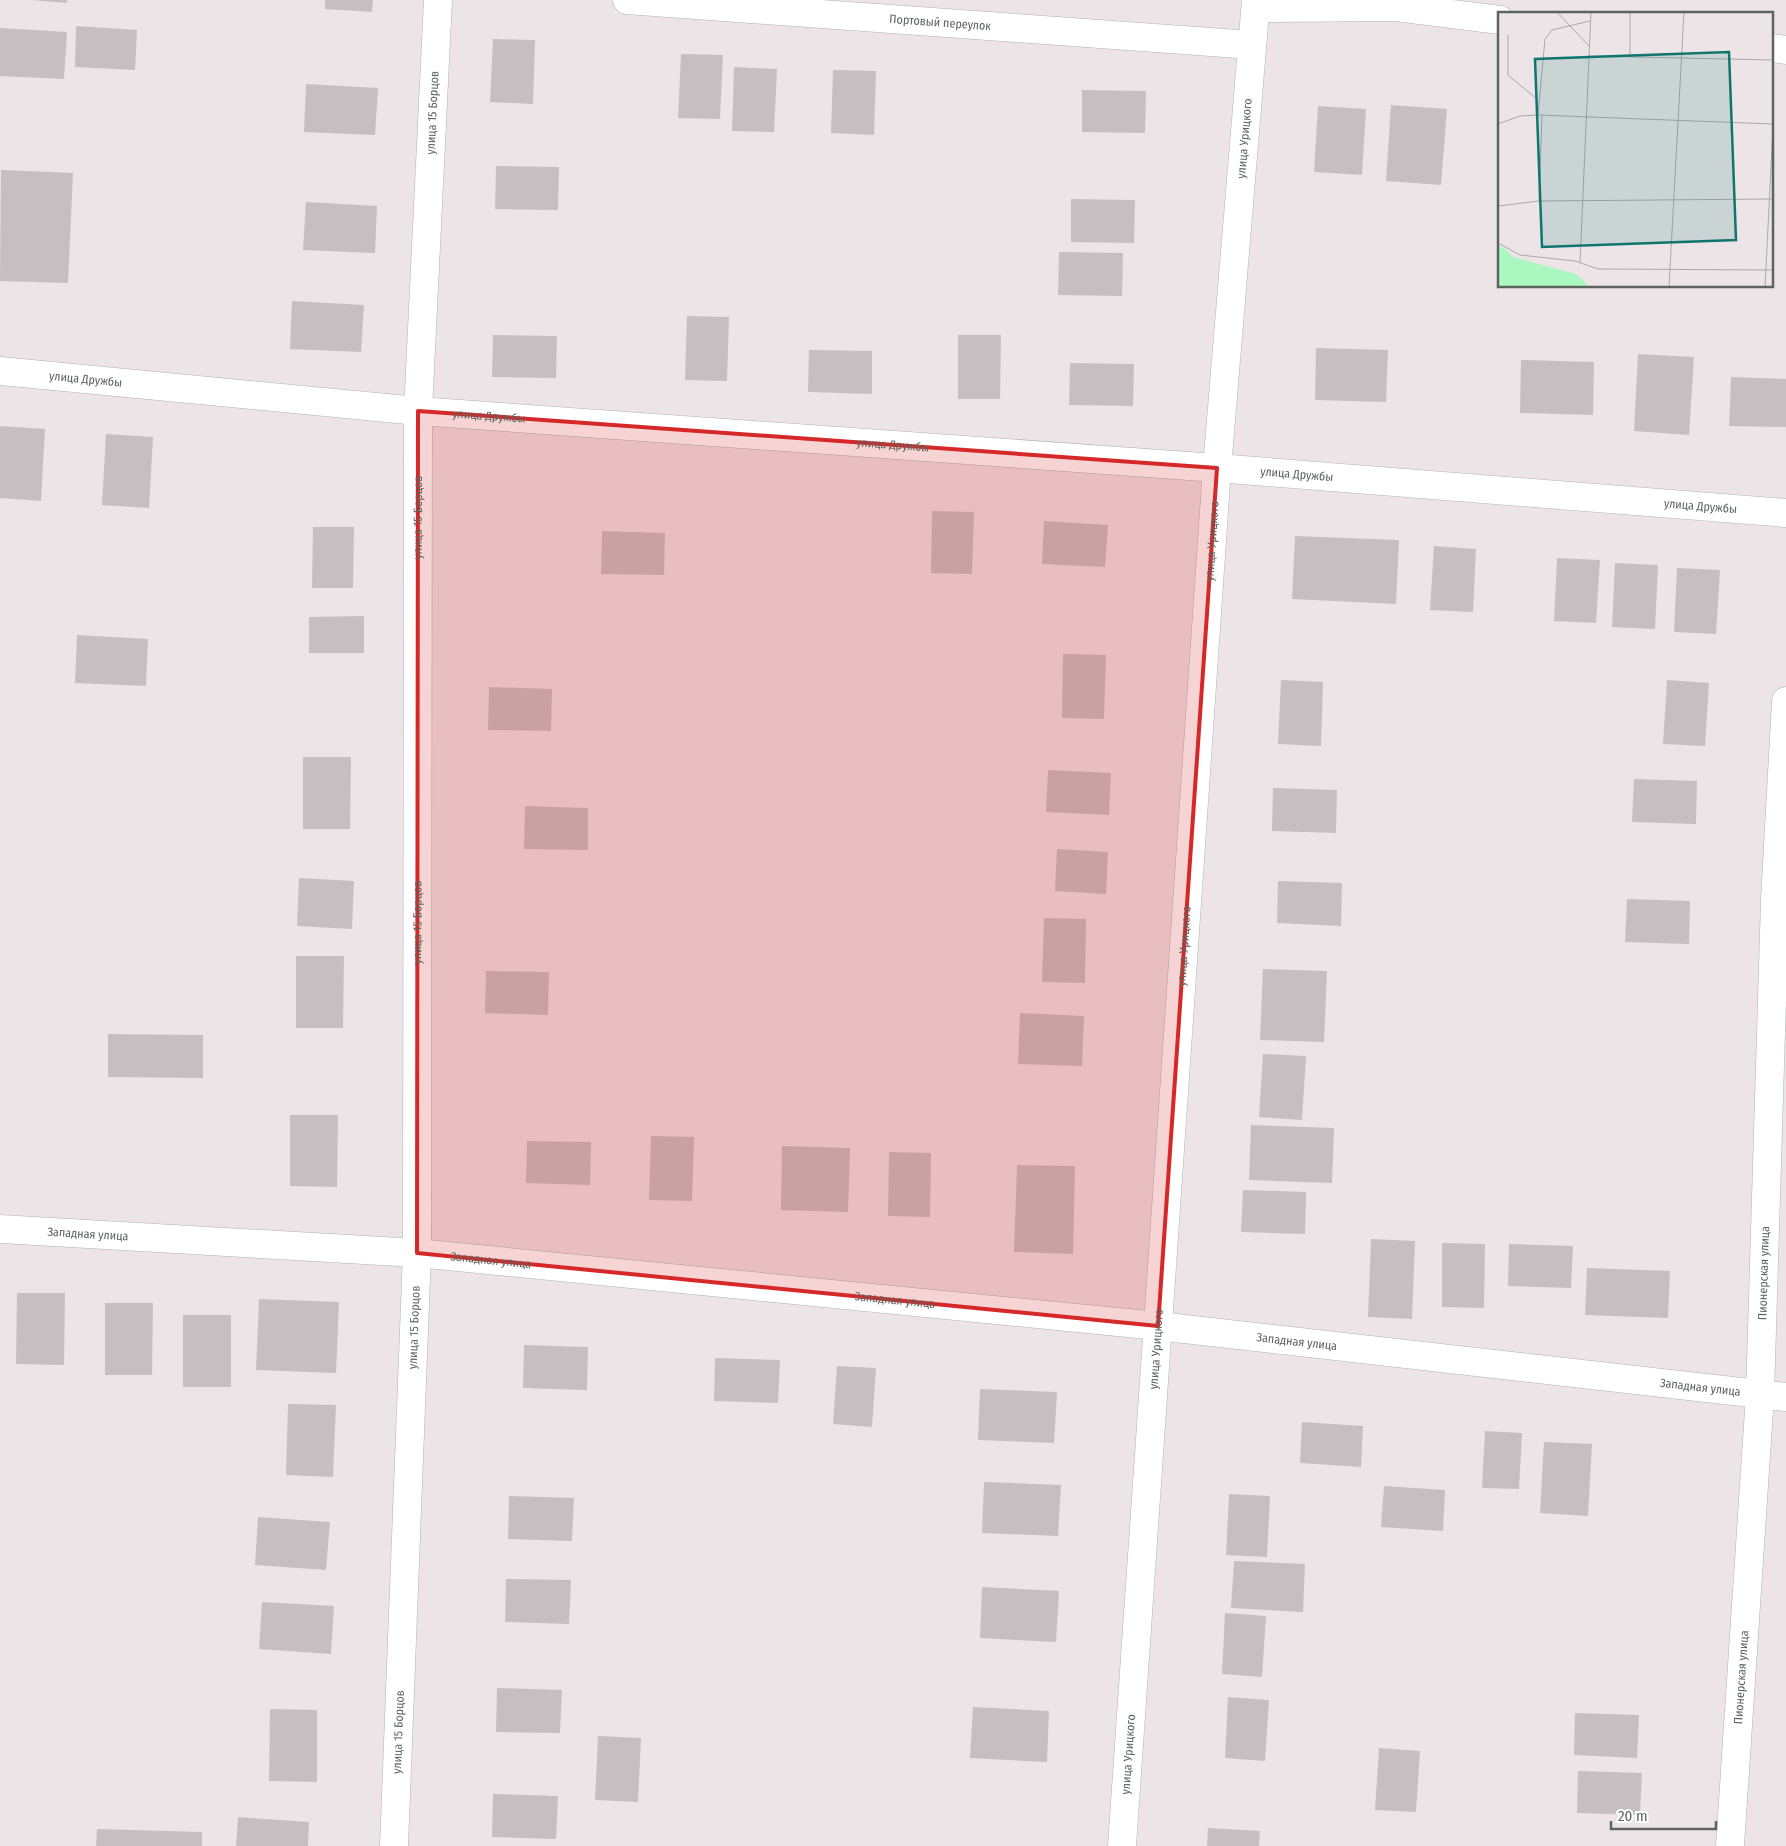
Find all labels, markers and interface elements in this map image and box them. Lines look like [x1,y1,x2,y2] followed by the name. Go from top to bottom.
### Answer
[889,12,992,33] street label: Портовый переулок
[1498,12,1774,288] inset map
[423,71,442,155] street label: улица 15 Борцов
[1234,98,1255,179] street label: улица Урицкого
[49,369,123,390] street label: улица Дружбы
[452,406,526,426] street label: улица Дружбы
[856,435,930,454] street label: улица Дружбы
[1260,464,1334,484] street label: улица Дружбы
[411,476,425,559] street label: улица 15 Борцов
[1663,496,1738,516] street label: улица Дружбы
[1202,500,1222,582] street label: улица Урицкого
[410,881,424,964] street label: улица 15 Борцов
[1174,905,1194,987] street label: улица Урицкого
[47,1225,129,1243] street label: Западная улица
[1755,1226,1772,1320] street label: Пионерская улица
[450,1249,532,1271] street label: Западная улица
[406,1285,423,1369] street label: улица 15 Борцов
[854,1289,936,1311] street label: Западная улица
[1146,1309,1166,1390] street label: улица Урицкого
[1256,1330,1338,1353] street label: Западная улица
[1659,1376,1741,1399] street label: Западная улица
[1731,1630,1751,1725] street label: Пионерская улица
[390,1690,407,1774] street label: улица 15 Борцов
[1119,1714,1138,1795] street label: улица Урицкого
[1611,1798,1716,1830] scale bar
[1618,1807,1648,1825] text: 20 m

